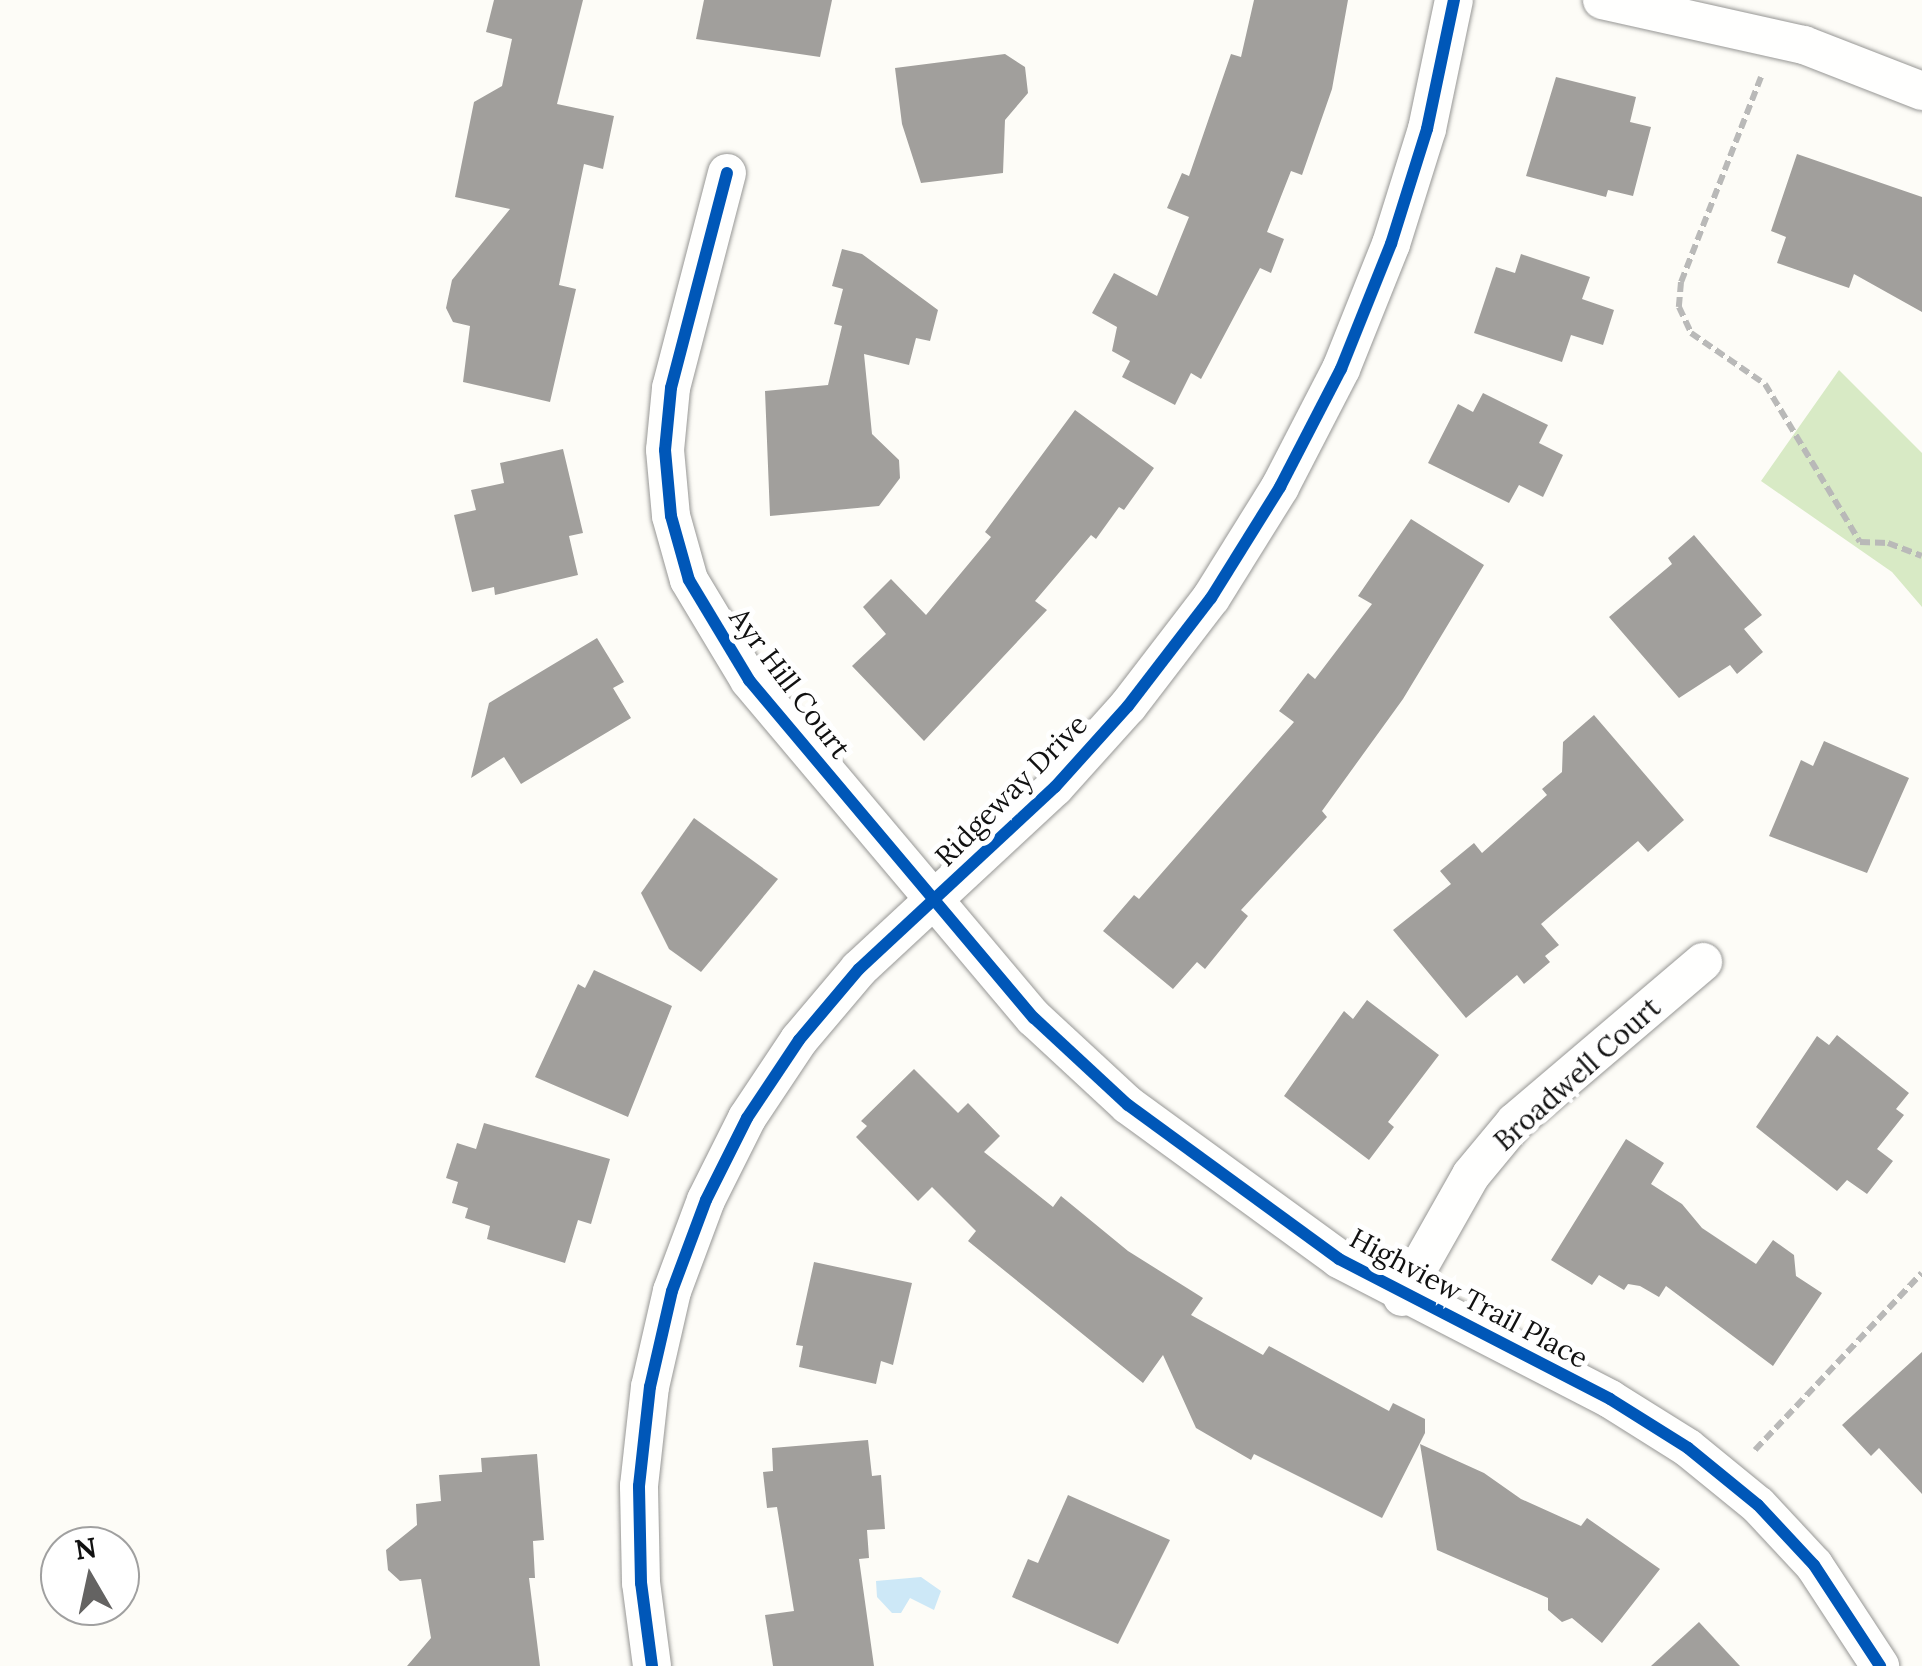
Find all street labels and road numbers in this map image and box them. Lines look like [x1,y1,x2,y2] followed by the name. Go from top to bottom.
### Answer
[723,601,857,765] street label: Ayr Hill Court
[928,707,1094,873] street label: Ridgeway Drive
[1487,991,1667,1157] street label: Broadwell Court
[1344,1221,1594,1375] street label: Highview Trail Place

